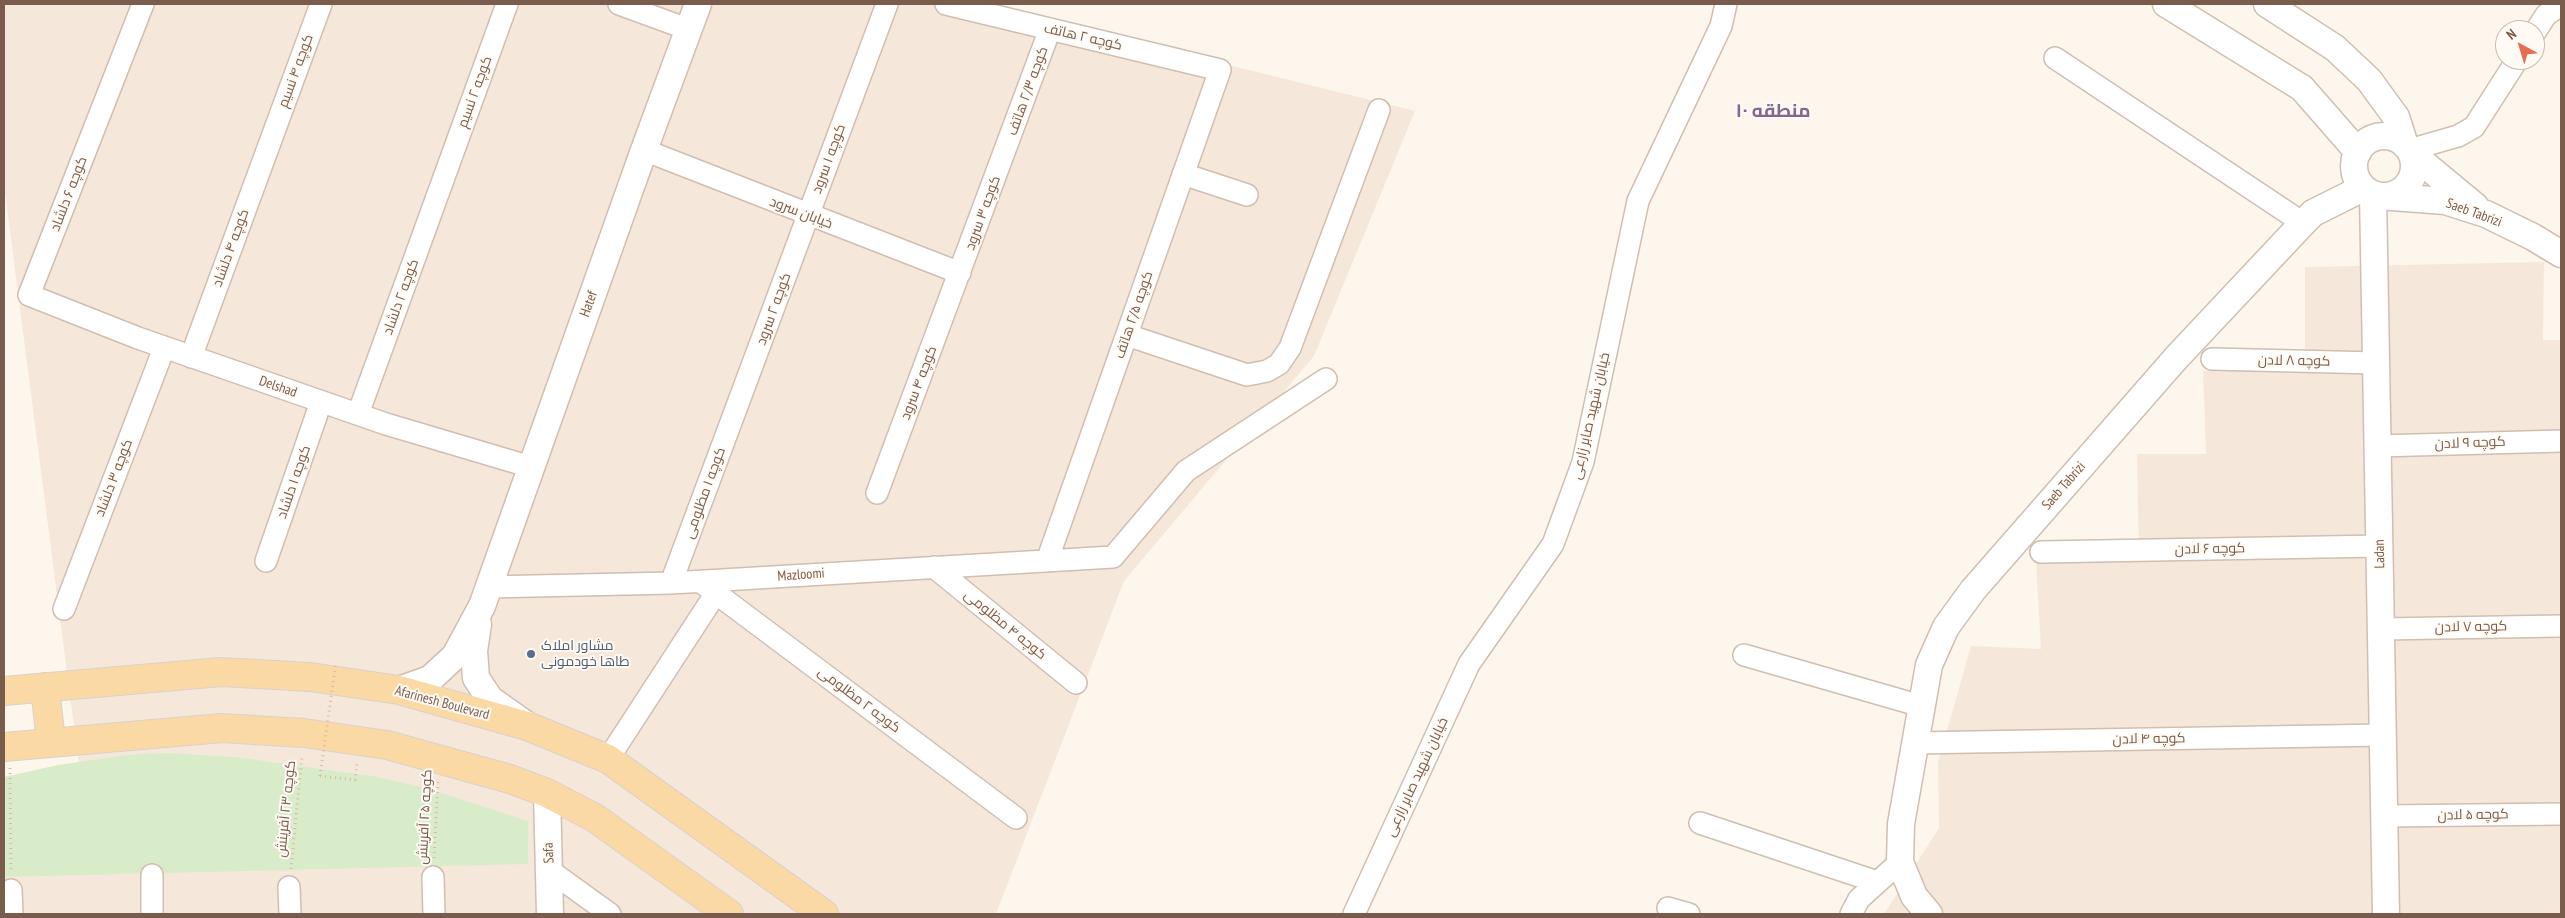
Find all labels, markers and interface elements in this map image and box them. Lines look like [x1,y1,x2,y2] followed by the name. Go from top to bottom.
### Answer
[1042,20,1124,54] street label: کوچه ۲ هاتف
[2495,20,2545,70] north arrow
[2503,25,2520,43] text: N
[275,32,317,110] street label: کوچه ۴ نسیم
[1004,44,1052,138] street label: کوچه ۲/۳ هاتف
[454,54,496,130] street label: کوچه ۲ نسیم
[1735,101,1811,123] district label: منطقه ۱۰
[809,122,849,196] street label: کوچه ۱ سرود
[47,154,91,234] street label: کوچه ۶ دلشاد
[962,173,1004,253] street label: کوچه ۳ سرود
[767,193,835,233] street label: خیابان سرود
[2444,195,2504,231] street label: Saeb Tabrizi
[209,207,253,289] street label: کوچه ۴ دلشاد
[380,257,422,337] street label: کوچه ۲ دلشاد
[1111,269,1157,361] street label: کوچه ۲/۵ هاتف
[753,270,795,348] street label: کوچه ۲ سرود
[577,289,601,319] street label: Hatef
[897,344,941,422] street label: کوچه ۴ سرود
[1568,351,1614,481] street label: خیابان شهید صابر زارعی
[2258,352,2330,370] street label: کوچه ۸ لادن
[257,373,299,401] street label: Delshad
[2434,433,2506,453] street label: کوچه ۹ لادن
[92,437,136,519] street label: کوچه ۳ دلشاد
[274,443,314,521] street label: کوچه ۱ دلشاد
[681,445,729,541] street label: کوچه ۱ مظلومی
[2039,459,2089,513] street label: Saeb Tabrizi
[2371,539,2389,569] street label: Ladan
[2175,540,2245,558] street label: کوچه ۶ لادن
[777,565,825,585] street label: Mazloomi
[960,587,1050,663] street label: کوچه ۴ مظلومی
[2435,618,2507,636] street label: کوچه ۷ لادن
[541,638,630,670] place label: مشاور املاک طاها خودمونی
[525,648,537,660] marker: مشاور املاک طاها خودمونی
[814,663,904,737] street label: کوچه ۲ مظلومی
[393,682,491,724] street label: Afarinesh Boulevard
[1382,715,1452,839] street label: خیابان شهید صابر زارعی
[2112,730,2186,748] street label: کوچه ۴ لادن
[273,760,299,858] street label: کوچه ۲۳ آفرینش
[414,769,436,865] street label: کوچه ۲۵ آفرینش
[2437,806,2509,824] street label: کوچه ۵ لادن
[540,842,558,864] street label: Safa

